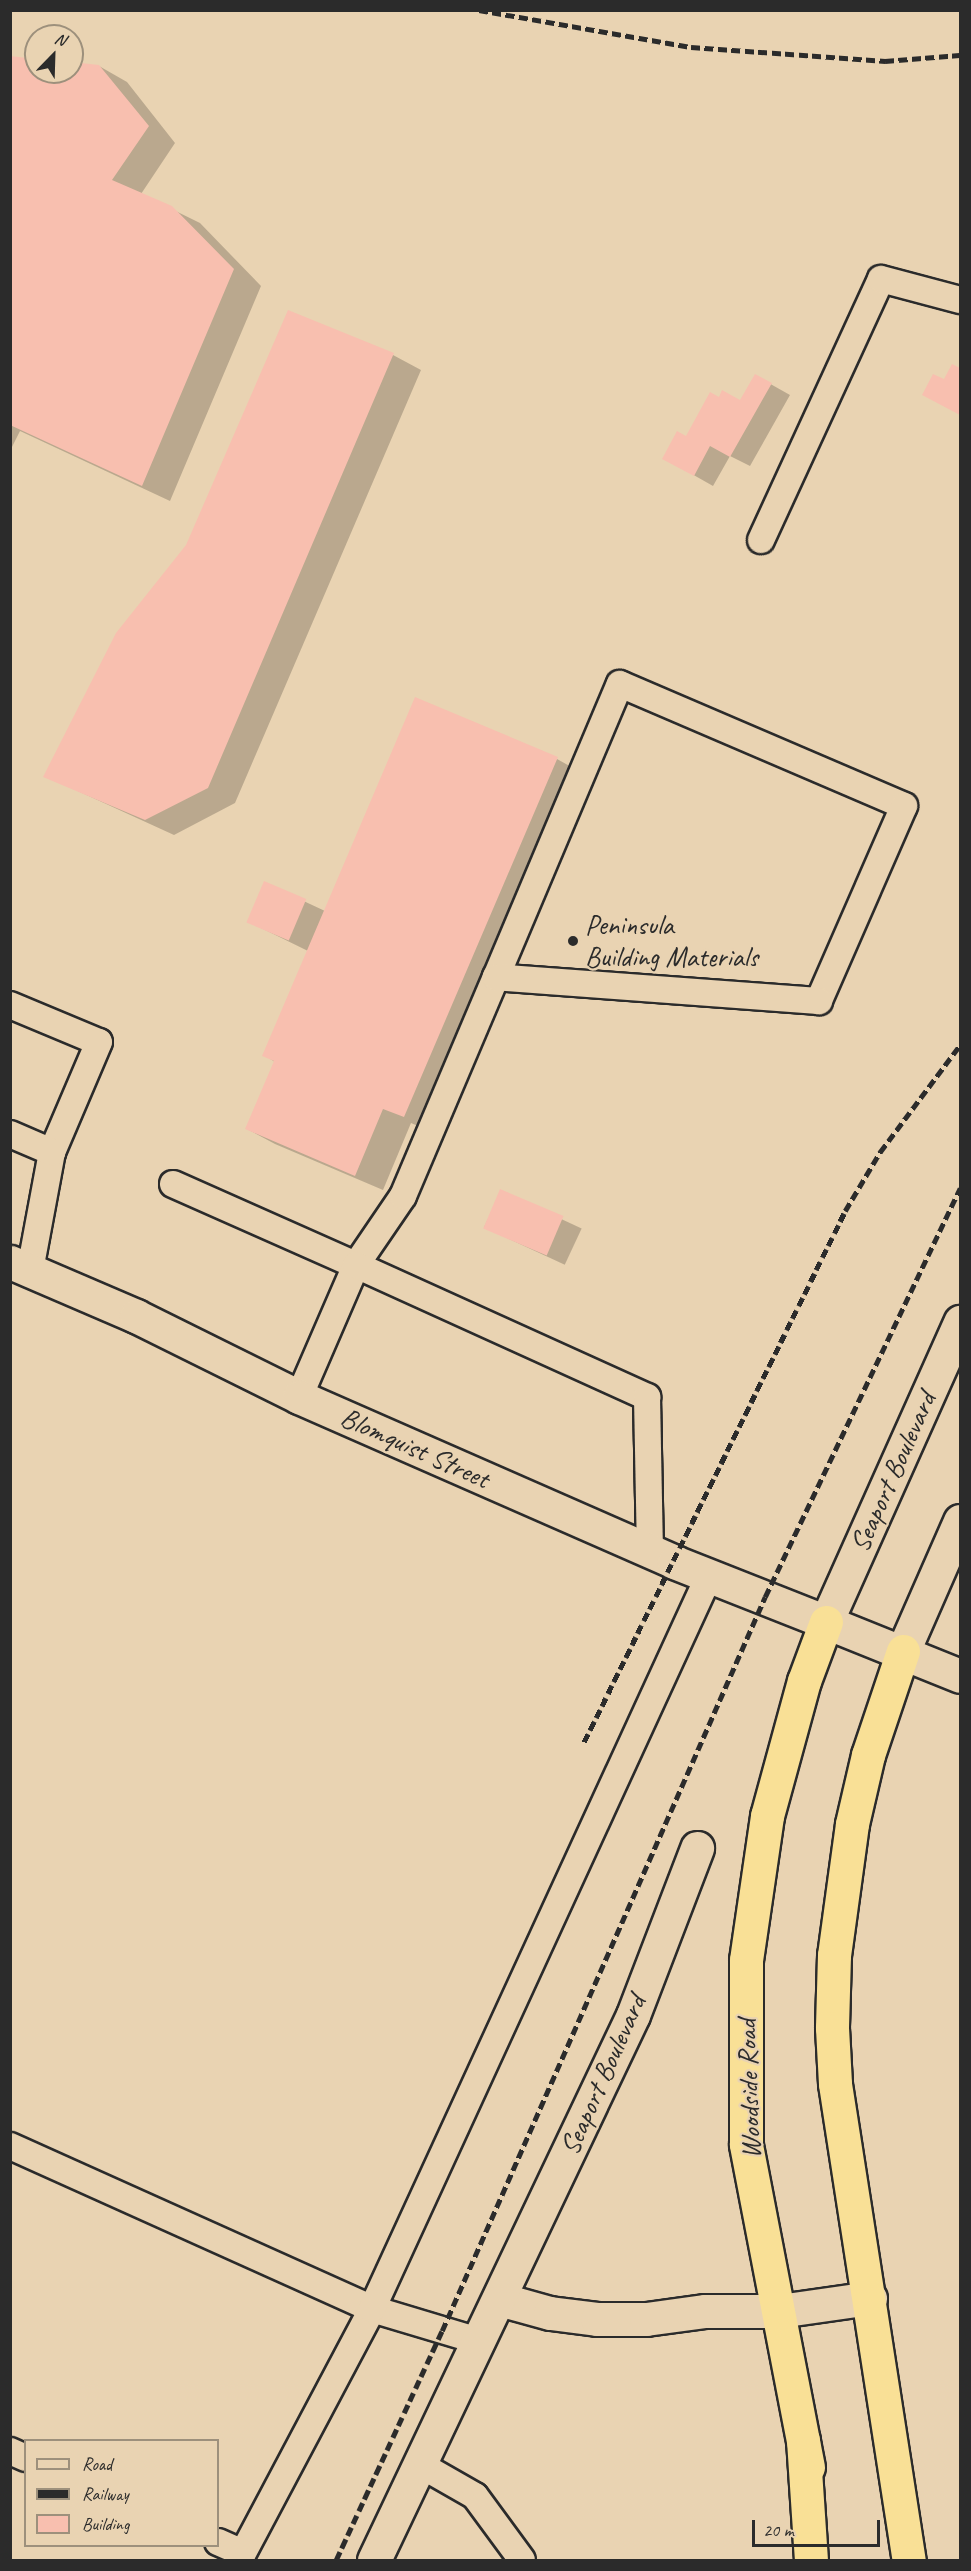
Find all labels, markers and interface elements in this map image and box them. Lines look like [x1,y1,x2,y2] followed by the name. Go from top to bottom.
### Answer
[24,24,84,84] north arrow
[52,28,69,50] text: N
[585,908,758,974] place label: Peninsula Building Materials
[566,934,580,948] marker: Peninsula Building Materials
[843,1387,943,1557] street label: Seaport Boulevard
[335,1400,495,1496] street label: Blomquist Street
[553,1990,653,2160] street label: Seaport Boulevard
[730,2019,768,2159] street label: Woodside Road
[24,2439,219,2547] legend
[82,2453,112,2475] text: Road
[82,2483,129,2505] text: Railway
[755,2508,882,2546] scale bar
[82,2513,129,2535] text: Building
[763,2519,794,2541] text: 20 m

